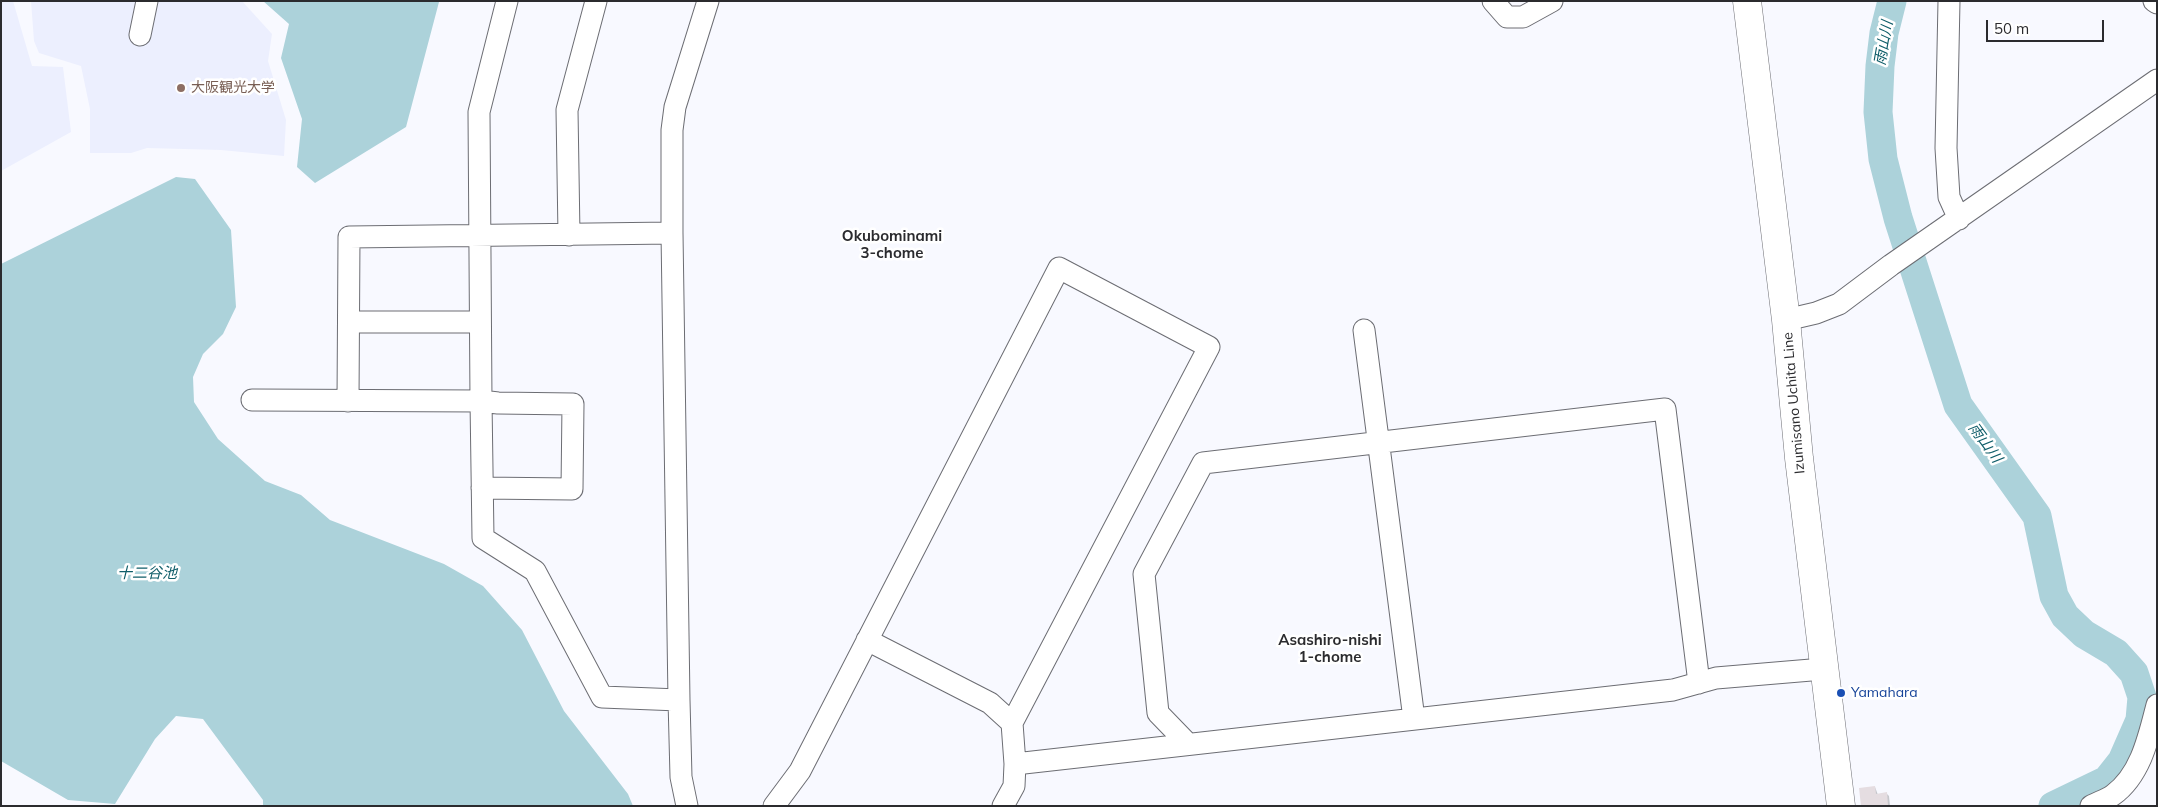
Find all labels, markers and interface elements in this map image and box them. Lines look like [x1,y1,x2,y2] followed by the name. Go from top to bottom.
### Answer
[1988,10,2106,42] scale bar
[1871,19,1897,67] water label: 雨山川
[1994,19,2029,38] text: 50 m
[191,80,275,96] place label: 大阪観光大学
[175,82,187,94] marker: 大阪観光大学
[842,227,942,262] district label: Okubominami 3-chome
[1779,331,1809,475] street label: Izumisano Uchita Line
[1964,420,2006,466] water label: 雨山川
[117,564,177,582] water label: 十二谷池
[1278,631,1382,666] district label: Asashiro-nishi 1-chome
[1851,685,1918,701] place label: Yamahara
[1835,687,1847,699] marker: Yamahara

